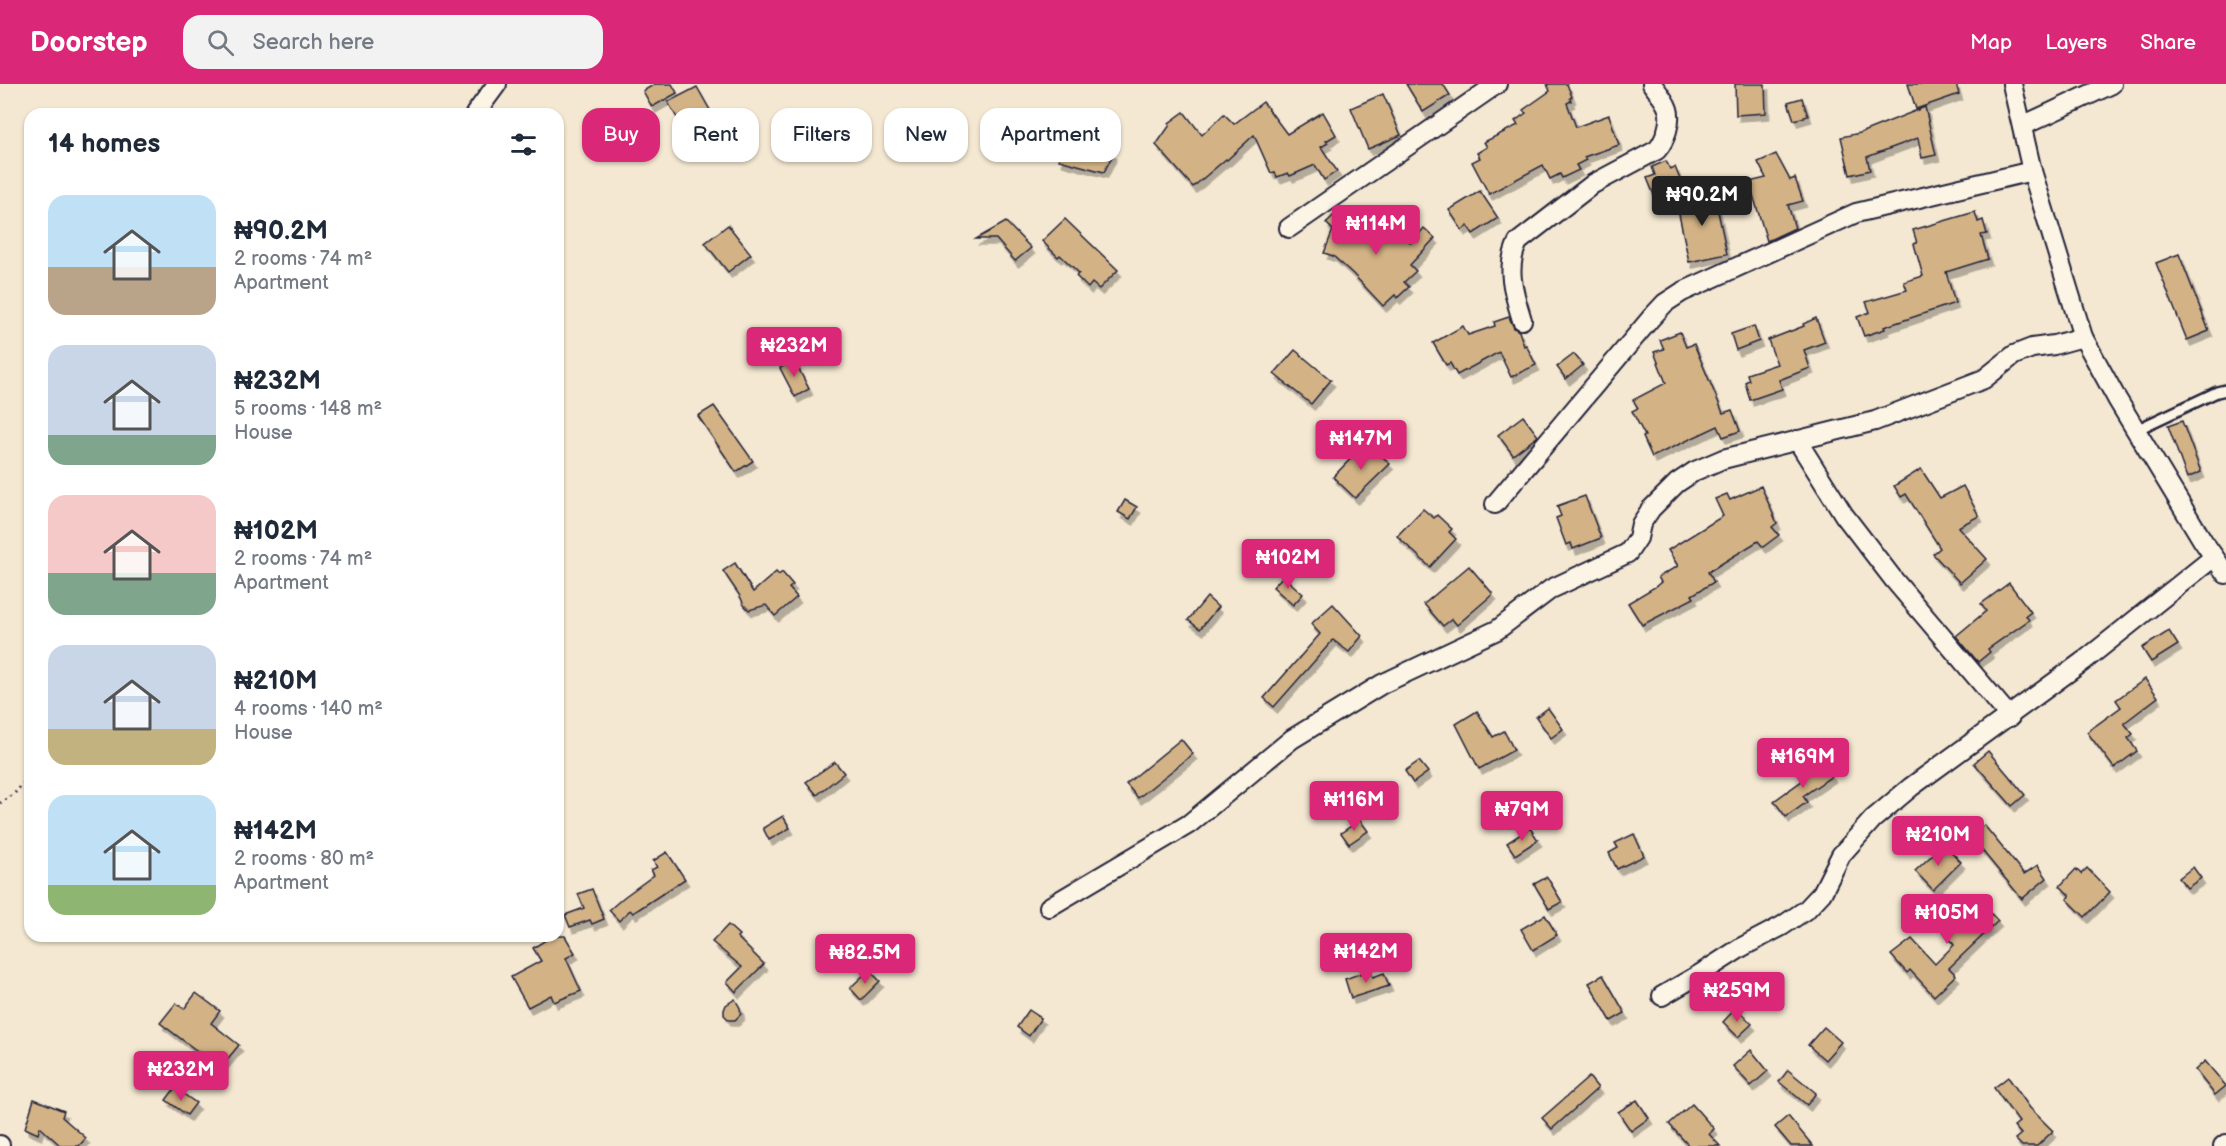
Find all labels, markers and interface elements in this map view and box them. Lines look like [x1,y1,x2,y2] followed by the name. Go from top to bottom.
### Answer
[183,15,603,69] search box
[30,26,147,59] text: Doorstep
[204,26,237,59] icon: search
[252,29,374,56] text: Search here
[1970,30,2012,55] text: Map
[2045,30,2107,55] text: Layers
[2140,30,2196,55] text: Share
[582,108,660,162] chip: Buy
[672,108,759,162] chip: Rent
[771,108,872,162] chip: Filters
[884,108,968,162] chip: New
[980,108,1121,162] chip: Apartment
[507,128,540,161] icon: filters
[48,129,160,160] text: 14 homes
[1653,176,1751,227] pin: ₦90.2M
[1666,183,1738,207] text: ₦90.2M
[1334,205,1418,256] pin: ₦114M
[1346,212,1406,236] text: ₦114M
[234,216,328,247] text: ₦90.2M
[96,219,168,291] icon: home
[234,247,372,271] text: 2 rooms · 74 m²
[234,271,329,295] text: Apartment
[752,327,836,378] pin: ₦232M
[761,334,827,358] text: ₦232M
[234,366,321,397] text: ₦232M
[96,369,168,441] icon: home
[234,397,382,421] text: 5 rooms · 148 m²
[1319,420,1403,471] pin: ₦147M
[234,421,293,445] text: House
[1330,427,1392,451] text: ₦147M
[234,516,318,547] text: ₦102M
[96,519,168,591] icon: home
[1246,539,1330,590] pin: ₦102M
[1256,546,1320,570] text: ₦102M
[234,547,372,571] text: 2 rooms · 74 m²
[234,571,329,595] text: Apartment
[234,666,317,697] text: ₦210M
[96,669,168,741] icon: home
[234,697,383,721] text: 4 rooms · 140 m²
[234,721,293,745] text: House
[1761,738,1845,789] pin: ₦169M
[1771,745,1835,769] text: ₦169M
[1312,781,1396,832] pin: ₦116M
[1324,788,1384,812] text: ₦116M
[1486,791,1558,842] pin: ₦79M
[1495,798,1549,822] text: ₦79M
[234,816,317,847] text: ₦142M
[1896,816,1980,867] pin: ₦210M
[96,819,168,891] icon: home
[1906,823,1970,847] text: ₦210M
[234,847,374,871] text: 2 rooms · 80 m²
[234,871,329,895] text: Apartment
[1905,894,1989,945] pin: ₦105M
[1915,901,1979,925] text: ₦105M
[1324,933,1408,984] pin: ₦142M
[816,934,914,985] pin: ₦82.5M
[1334,940,1398,964] text: ₦142M
[829,941,901,965] text: ₦82.5M
[1695,972,1779,1023] pin: ₦259M
[1704,979,1770,1003] text: ₦259M
[139,1051,223,1102] pin: ₦232M
[148,1058,214,1082] text: ₦232M

